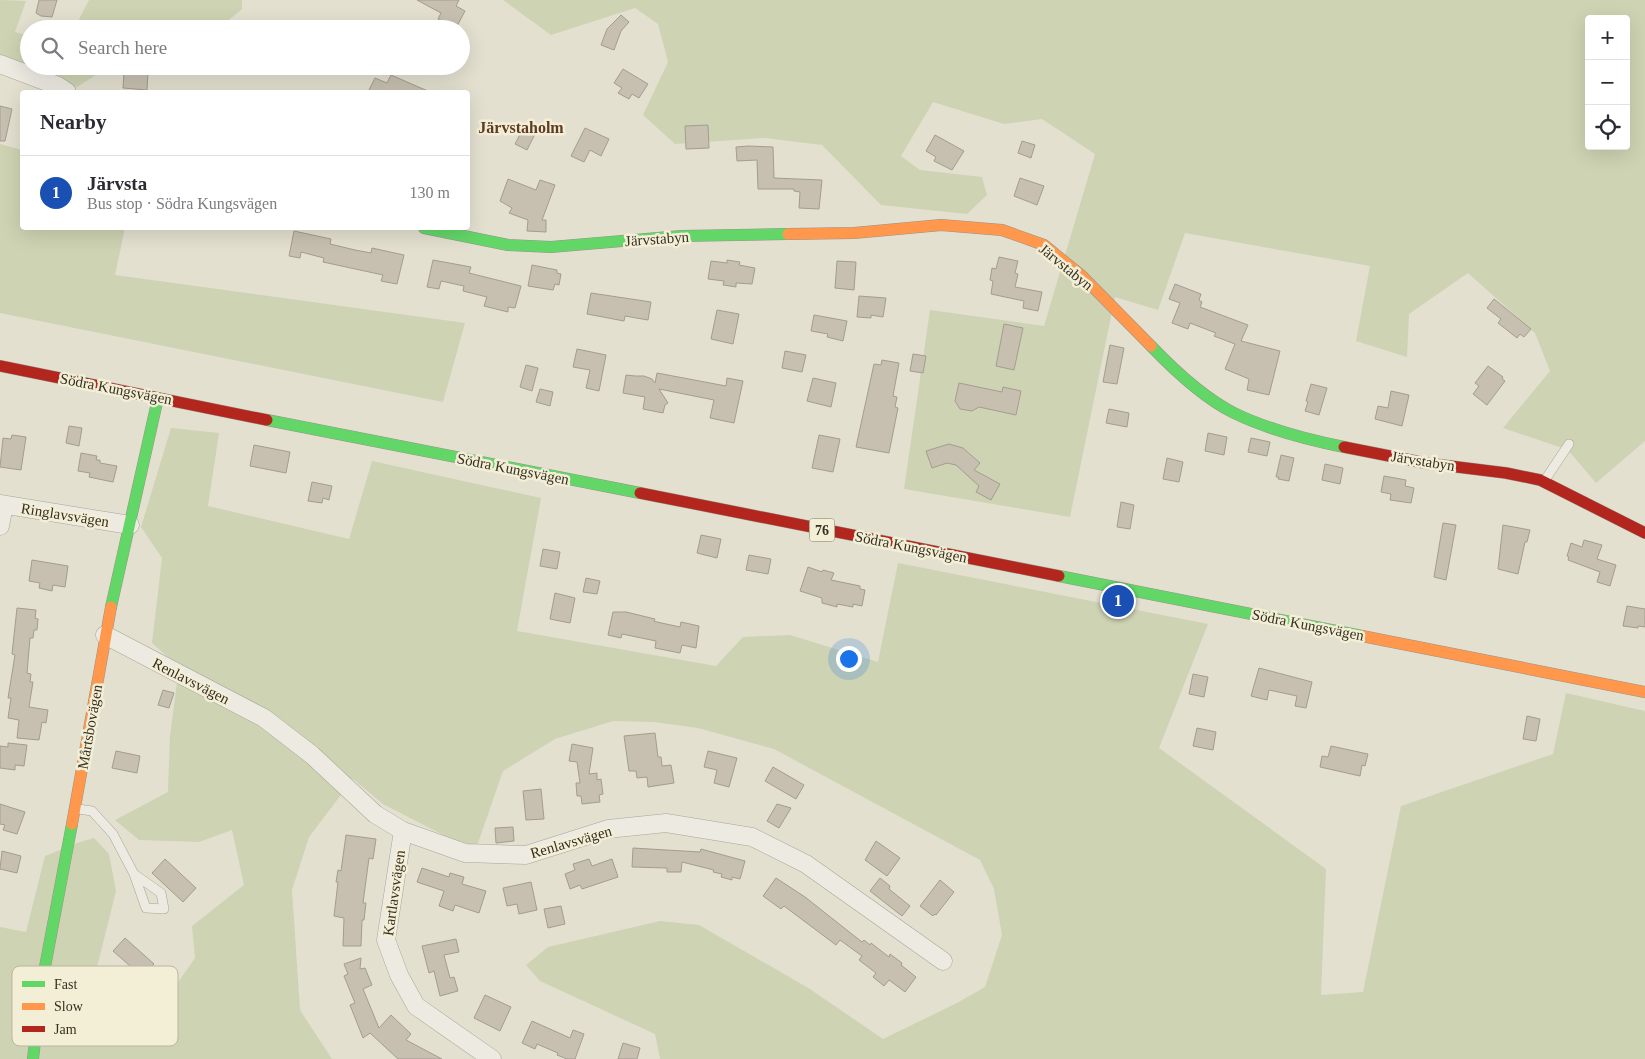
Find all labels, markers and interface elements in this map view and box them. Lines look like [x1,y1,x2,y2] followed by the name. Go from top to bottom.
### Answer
[1585,15,1630,150] map controls
[1585,15,1630,60] button: +
[20,20,470,75] search box
[38,34,66,62] icon: search
[78,37,167,58] text: Search here
[1585,60,1630,105] button: −
[1585,105,1630,150] button: locate
[40,110,107,134] text: Nearby
[478,119,564,136] district label: Järvstaholm
[87,173,147,194] text: Järvsta
[52,184,60,201] text: 1
[410,184,450,201] text: 130 m
[87,195,277,212] text: Bus stop · Södra Kungsvägen
[624,229,690,249] street label: Järvstabyn
[1036,241,1096,294] street label: Järvstabyn
[59,370,174,408] street label: Södra Kungsvägen
[1390,448,1456,474] street label: Järvstabyn
[456,450,571,488] street label: Södra Kungsvägen
[20,500,111,530] street label: Ringlavsvägen
[810,518,834,542] road number: 76
[854,528,969,566] street label: Södra Kungsvägen
[1102,582,1134,620] pin: 1
[1251,606,1366,644] street label: Södra Kungsvägen
[836,646,862,672] your location
[150,655,233,707] street label: Renlavsvägen
[75,683,105,771] street label: Mårtsbovägen
[528,823,614,861] street label: Renlavsvägen
[380,849,408,937] street label: Kartlavsvägen
[12,966,178,1046] legend
[54,977,77,992] text: Fast
[54,999,84,1014] text: Slow
[54,1022,77,1037] text: Jam

